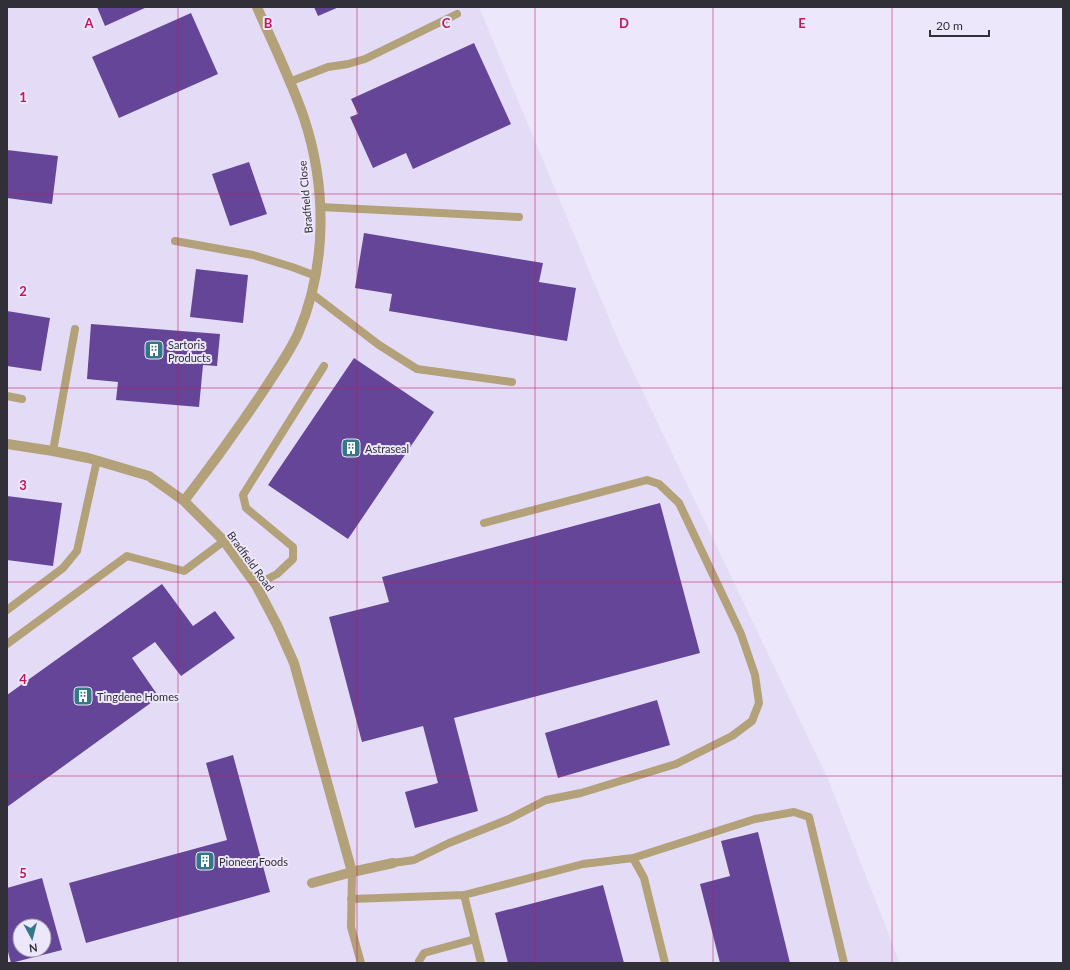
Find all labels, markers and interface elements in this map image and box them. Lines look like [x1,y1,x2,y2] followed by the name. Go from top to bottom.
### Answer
[930,12,989,38] scale bar
[83,15,94,31] text: A
[264,15,273,31] text: B
[442,15,451,31] text: C
[619,15,629,31] text: D
[798,15,806,31] text: E
[936,18,963,33] text: 20 m
[19,89,27,105] text: 1
[295,160,315,234] street label: Bradfield Close
[19,283,27,299] text: 2
[168,338,211,364] place label: Sartoris Products
[143,339,165,361] building icon: Sartoris Products
[340,437,362,459] building icon: Astraseal
[365,442,409,455] place label: Astraseal
[19,477,27,493] text: 3
[225,529,277,593] street label: Bradfield Road
[19,671,27,687] text: 4
[72,685,94,707] building icon: Tingdene Homes
[97,690,179,703] place label: Tingdene Homes
[194,850,216,872] building icon: Pioneer Foods
[219,855,288,868] place label: Pioneer Foods
[19,865,27,881] text: 5
[12,918,52,958] north arrow
[28,941,38,955] text: N

